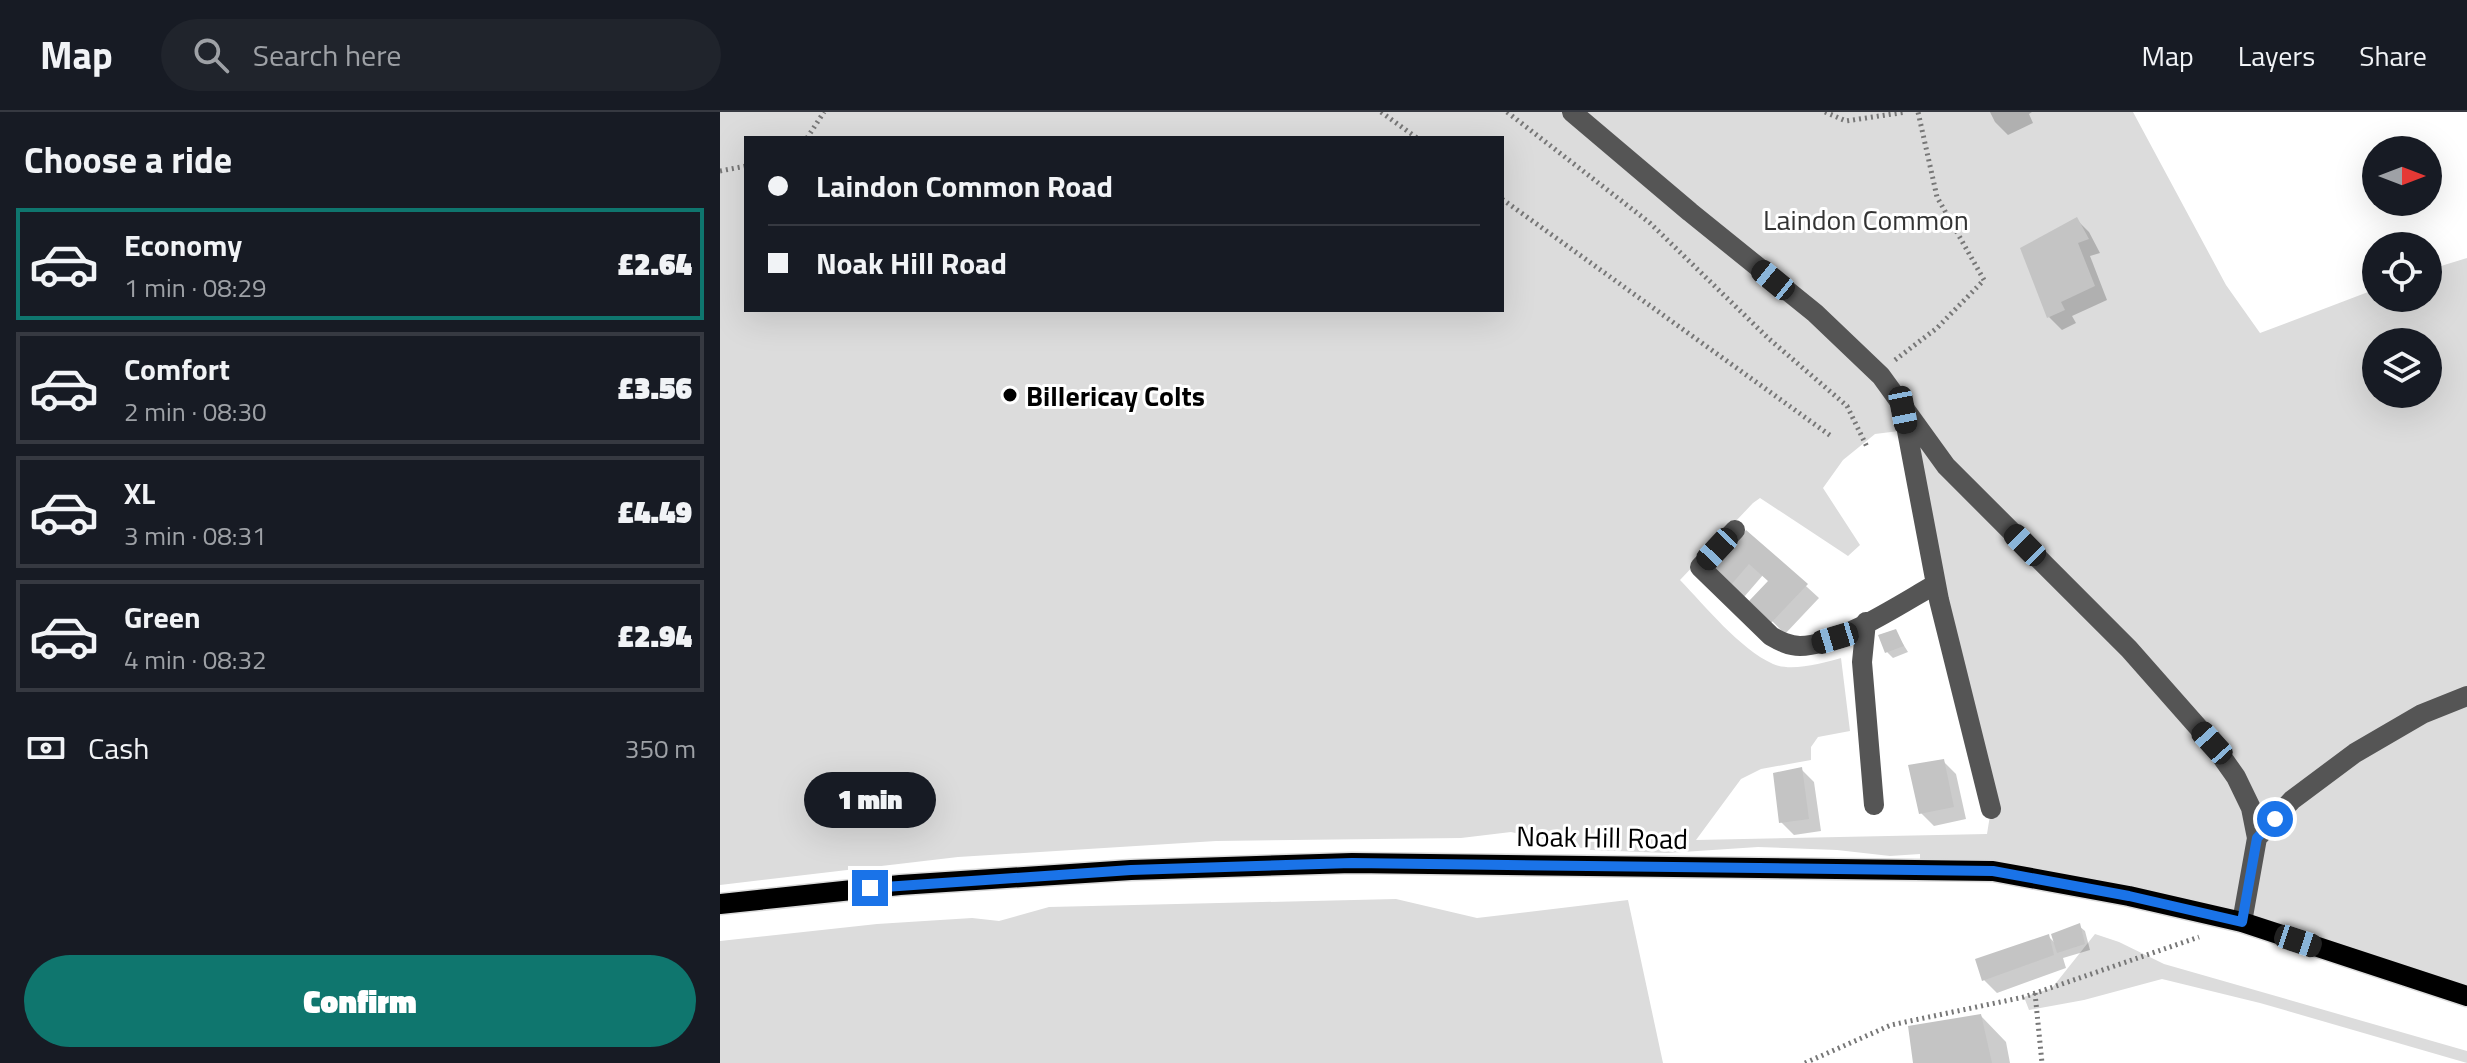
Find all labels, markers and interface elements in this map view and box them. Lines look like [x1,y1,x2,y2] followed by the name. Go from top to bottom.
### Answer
[161,19,721,91] search box
[40,26,113,84] text: Map
[253,32,402,78] text: Search here
[189,33,233,77] icon: search
[2141,34,2194,77] text: Map
[2238,34,2315,77] text: Layers
[2359,34,2427,77] text: Share
[24,132,232,187] text: Choose a ride
[2362,136,2442,216] north arrow
[2362,136,2442,408] map controls
[816,163,1113,209] text: Laindon Common Road
[1763,198,1969,241] park label: Laindon Common
[124,222,242,268] text: Economy
[28,228,100,300] icon: car
[2362,232,2442,312] button: locate
[816,240,1007,286] text: Noak Hill Road
[618,241,692,287] text: £2.64
[1747,256,1799,304] car
[124,268,267,307] text: 1 min · 08:29
[2362,328,2442,408] button: layers
[124,346,230,392] text: Comfort
[28,352,100,424] icon: car
[618,365,692,411] text: £3.56
[1026,374,1205,417] place label: Billericay Colts
[1887,384,1919,436] car
[1001,386,1019,404] marker: Billericay Colts
[124,392,267,431] text: 2 min · 08:30
[124,470,155,516] text: XL
[28,476,100,548] icon: car
[618,489,692,535] text: £4.49
[124,516,267,555] text: 3 min · 08:31
[2000,520,2050,570] car
[1692,523,1742,575] car
[124,594,201,640] text: Green
[28,600,100,672] icon: car
[618,613,692,659] text: £2.94
[1809,620,1861,656] car
[124,640,267,679] text: 4 min · 08:32
[2187,717,2237,769] car
[88,725,149,771] text: Cash
[24,726,68,770] icon: cash
[625,729,696,768] text: 350 m
[804,772,936,828] callout: 1 min
[838,780,902,819] text: 1 min
[2257,801,2293,837] route start
[1516,814,1688,860] street label: Noak Hill Road
[852,870,888,906] route end
[2271,922,2325,960] car
[24,955,696,1047] button: Confirm

